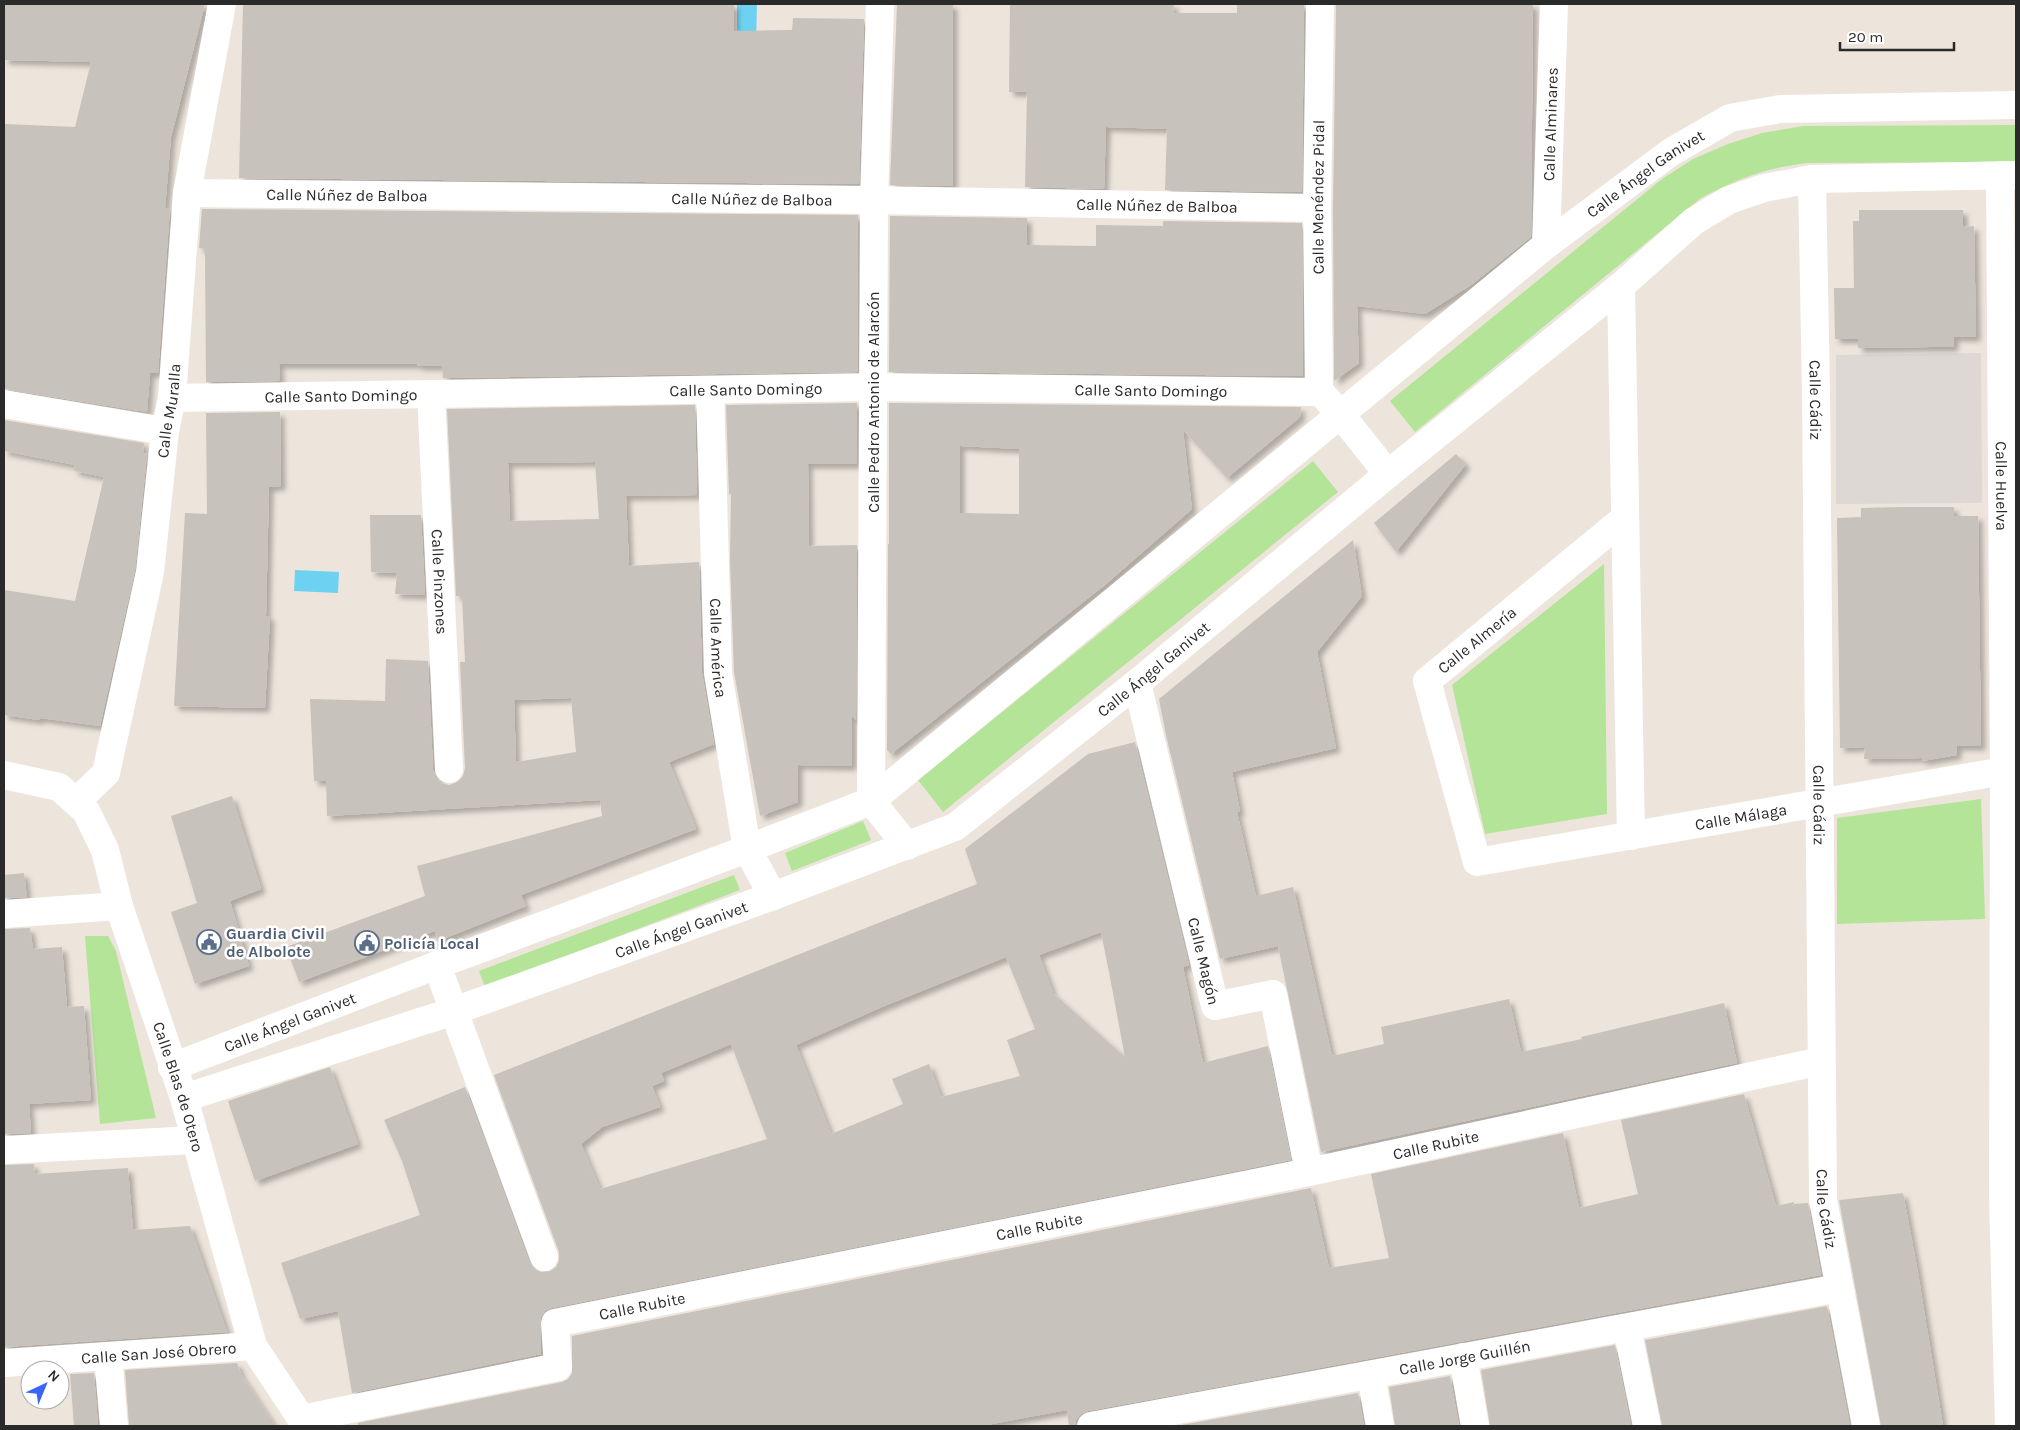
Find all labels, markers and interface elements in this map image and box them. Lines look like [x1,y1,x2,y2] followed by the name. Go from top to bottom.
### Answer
[1840,20,1954,52] scale bar
[1848,28,1883,46] text: 20 m
[1539,67,1561,181] street label: Calle Alminares
[1307,120,1328,274] street label: Calle Menéndez Pidal
[1583,125,1708,221] street label: Calle Ángel Ganivet
[266,184,428,205] street label: Calle Núñez de Balboa
[671,188,833,209] street label: Calle Núñez de Balboa
[1076,194,1238,216] street label: Calle Núñez de Balboa
[864,291,883,513] street label: Calle Pedro Antonio de Alarcón
[1806,360,1826,440] street label: Calle Cádiz
[153,363,184,459] street label: Calle Muralla
[669,378,823,400] street label: Calle Santo Domingo
[1074,380,1227,400] street label: Calle Santo Domingo
[264,385,418,406] street label: Calle Santo Domingo
[1992,441,2012,531] street label: Calle Huelva
[428,529,452,635] street label: Calle Pinzones
[706,598,731,699] street label: Calle América
[1434,602,1520,678] street label: Calle Almería
[1093,617,1213,721] street label: Calle Ángel Ganivet
[1810,765,1829,845] street label: Calle Cádiz
[1693,799,1788,834] street label: Calle Málaga
[612,896,750,962] street label: Calle Ángel Ganivet
[1184,915,1224,1007] street label: Calle Magón
[226,924,325,961] place label: Guardia Civil de Albolote
[196,929,222,955] public building icon: Guardia Civil de Albolote
[354,930,380,956] public building icon: Policía Local
[384,934,479,953] place label: Policía Local
[221,988,358,1056] street label: Calle Ángel Ganivet
[149,1019,208,1154] street label: Calle Blas de Otero
[1391,1126,1481,1163] street label: Calle Rubite
[1813,1169,1841,1250] street label: Calle Cádiz
[994,1208,1084,1244] street label: Calle Rubite
[597,1288,687,1324] street label: Calle Rubite
[1398,1336,1532,1378] street label: Calle Jorge Guillén
[80,1338,237,1367] street label: Calle San José Obrero
[20,1360,70,1410] north arrow
[44,1366,63,1386] text: N

